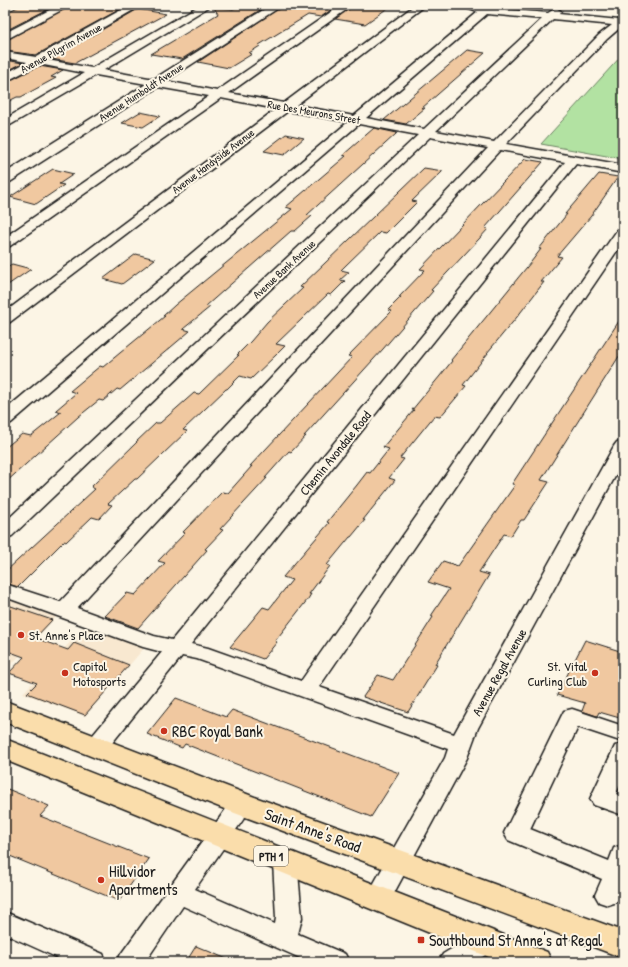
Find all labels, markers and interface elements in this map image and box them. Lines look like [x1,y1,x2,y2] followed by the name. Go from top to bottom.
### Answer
[18,20,105,76] street label: Avenue Pilgrim Avenue
[96,59,186,125] street label: Avenue Humboldt Avenue
[266,97,362,127] street label: Rue Des Meurons Street
[169,125,257,197] street label: Avenue Handyside Avenue
[250,236,319,301] street label: Avenue Bank Avenue
[295,407,375,499] street label: Chemin Avondale Road
[468,625,530,719] street label: Avenue Regal Avenue
[29,626,104,644] place label: St. Anne's Place
[16,630,26,640] marker: St. Anne's Place
[73,657,126,690] place label: Capitol Motosports
[528,657,588,690] place label: St. Vital Curling Club
[60,668,70,678] marker: Capitol Motosports
[590,668,600,678] marker: St. Vital Curling Club
[172,720,263,742] place label: RBC Royal Bank
[159,726,169,736] marker: RBC Royal Bank
[262,802,364,858] street label: Saint Anne's Road
[254,846,288,866] road number: PTH 1
[109,860,178,900] place label: Hillvidor Apartments
[96,875,106,885] marker: Hillvidor Apartments
[429,929,603,951] place label: Southbound St Anne's at Regal
[416,935,426,945] marker: Southbound St Anne's at Regal

